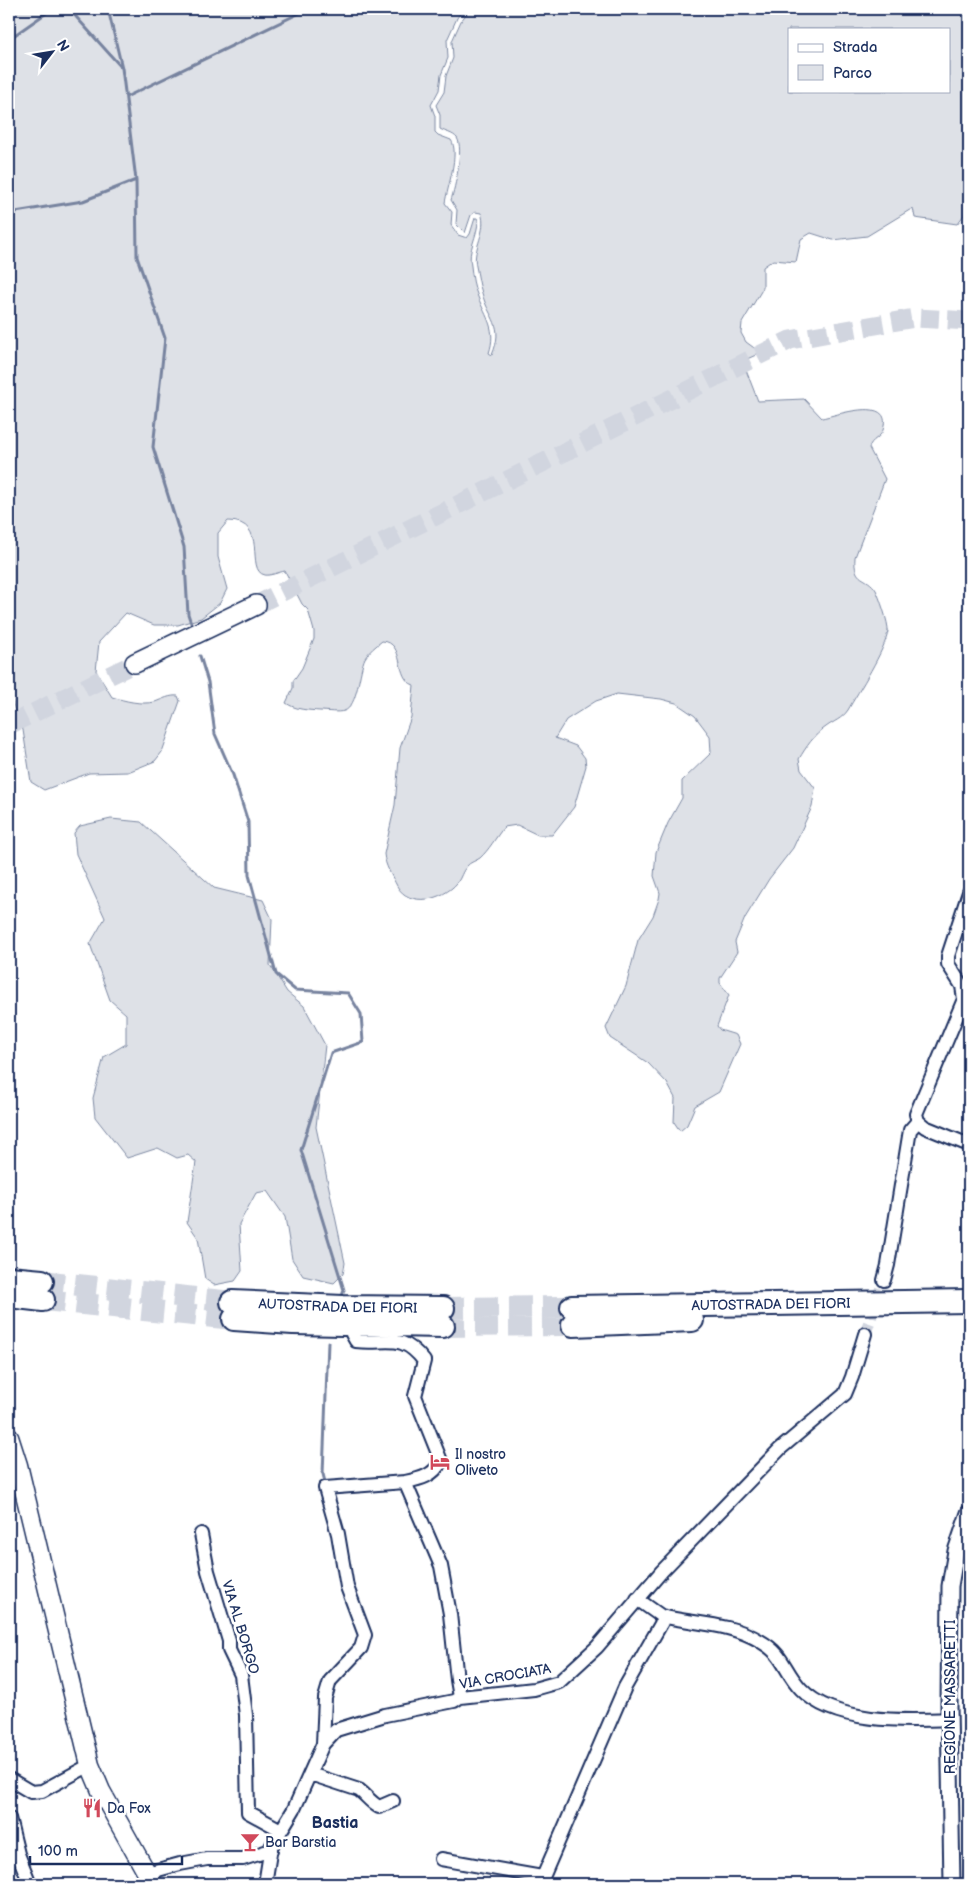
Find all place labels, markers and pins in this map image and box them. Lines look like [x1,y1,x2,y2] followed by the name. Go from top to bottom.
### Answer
[455,1446,506,1479] place label: Il nostro Oliveto
[429,1451,451,1473] hotel icon: Il nostro Oliveto
[81,1797,103,1819] restaurant icon: Da Fox
[107,1800,151,1817] place label: Da Fox
[239,1831,261,1853] bar icon: Bar Barstia
[265,1834,336,1851] place label: Bar Barstia

